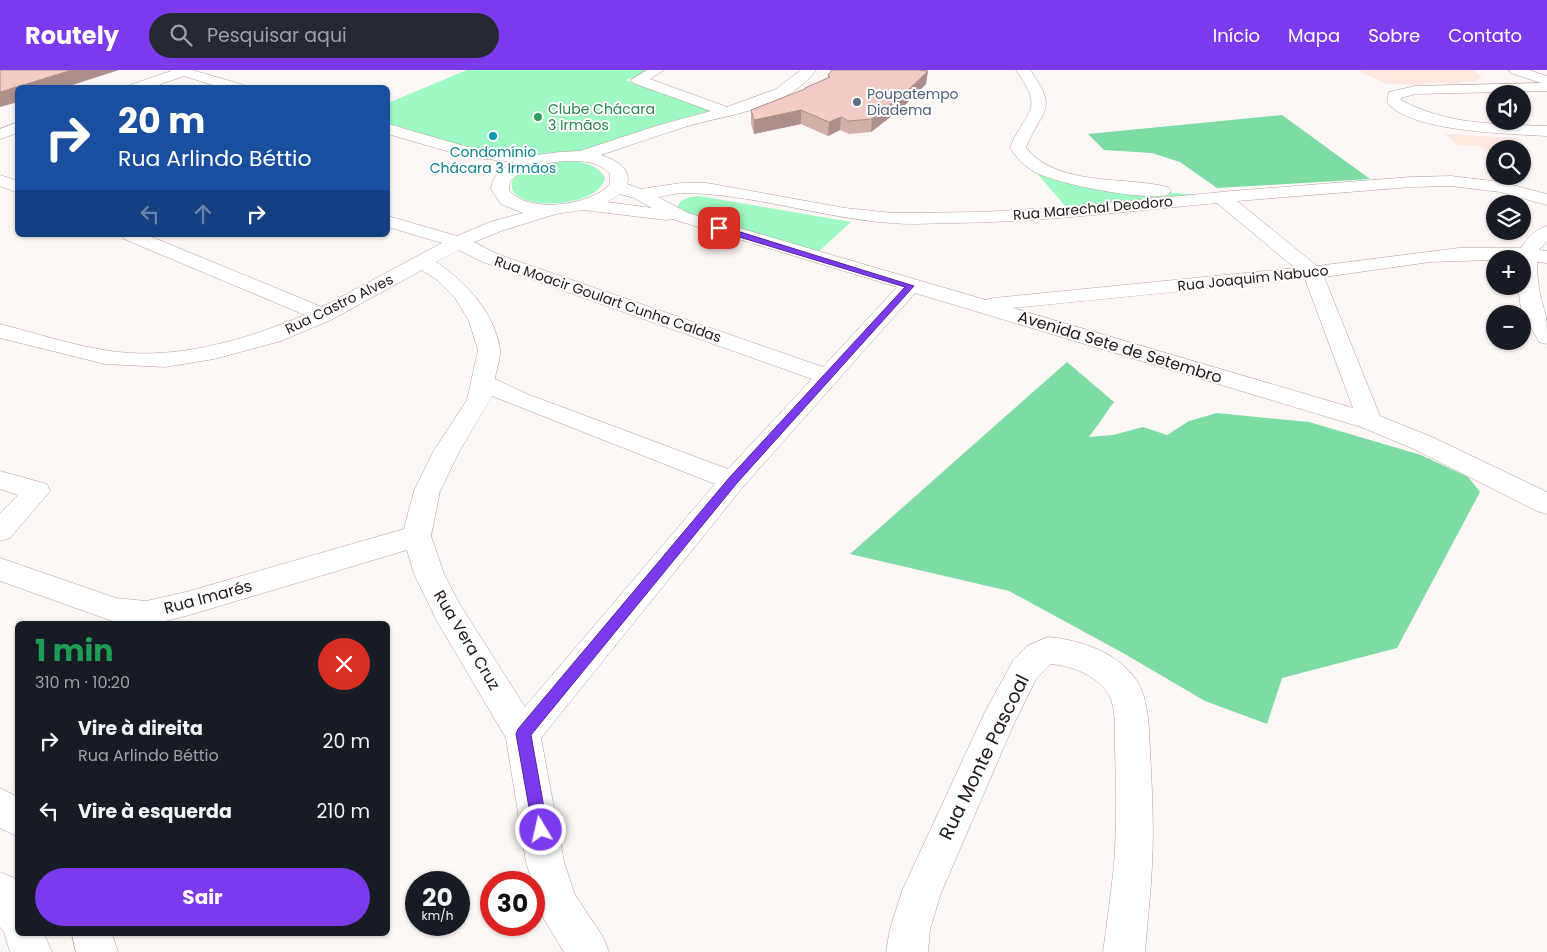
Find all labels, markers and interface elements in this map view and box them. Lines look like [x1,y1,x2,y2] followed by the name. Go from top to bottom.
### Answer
[149,13,499,58] search box
[25,19,119,52] text: Routely
[167,21,195,49] icon: search
[207,22,347,49] text: Pesquisar aqui
[1213,23,1260,48] text: Início
[1288,23,1340,48] text: Mapa
[1368,23,1420,48] text: Sobre
[1448,23,1522,48] text: Contato
[867,84,959,120] place label: Poupatempo Diadema
[1486,85,1531,350] map controls
[1486,85,1531,130] button: sound
[118,96,205,145] text: 20 m
[851,96,863,108] marker: Poupatempo Diadema
[548,99,655,135] place label: Clube Chácara 3 Irmãos
[35,105,100,170] icon: right
[532,111,544,123] marker: Clube Chácara 3 Irmãos
[487,130,499,142] marker: Condomínio Chácara 3 Irmãos
[1486,140,1531,185] button: search
[430,142,556,178] place label: Condomínio Chácara 3 Irmãos
[118,143,312,174] text: Rua Arlindo Béttio
[1012,191,1174,225] street label: Rua Marechal Deodoro
[1486,195,1531,240] button: layers
[136,200,164,228] icon: left
[189,200,217,228] icon: ahead
[242,200,270,228] icon: right
[698,207,740,249] pin
[705,214,733,242] icon: arrive
[1486,250,1531,295] button: +
[492,251,724,347] street label: Rua Moacir Goulart Cunha Caldas
[1177,260,1330,296] street label: Rua Joaquim Nabuco
[282,269,396,339] street label: Rua Castro Alves
[1015,305,1225,389] street label: Avenida Sete de Setembro
[1486,305,1531,350] button: −
[161,574,255,620] street label: Rua Imarés
[428,586,506,694] street label: Rua Vera Cruz
[35,629,113,672] text: 1 min
[318,638,370,690] button: close
[932,670,1036,844] street label: Rua Monte Pascoal
[35,671,130,694] text: 310 m · 10:20
[78,715,203,742] text: Vire à direita
[35,727,63,755] icon: right
[322,728,370,755] text: 20 m
[78,744,219,767] text: Rua Arlindo Béttio
[35,797,63,825] icon: left
[78,798,232,825] text: Vire à esquerda
[316,798,370,825] text: 210 m
[514,803,566,855] position arrow
[35,868,370,926] button: Sair
[480,871,545,936] speed limit sign: 30
[422,880,453,915] text: 20
[422,907,453,924] text: km/h

